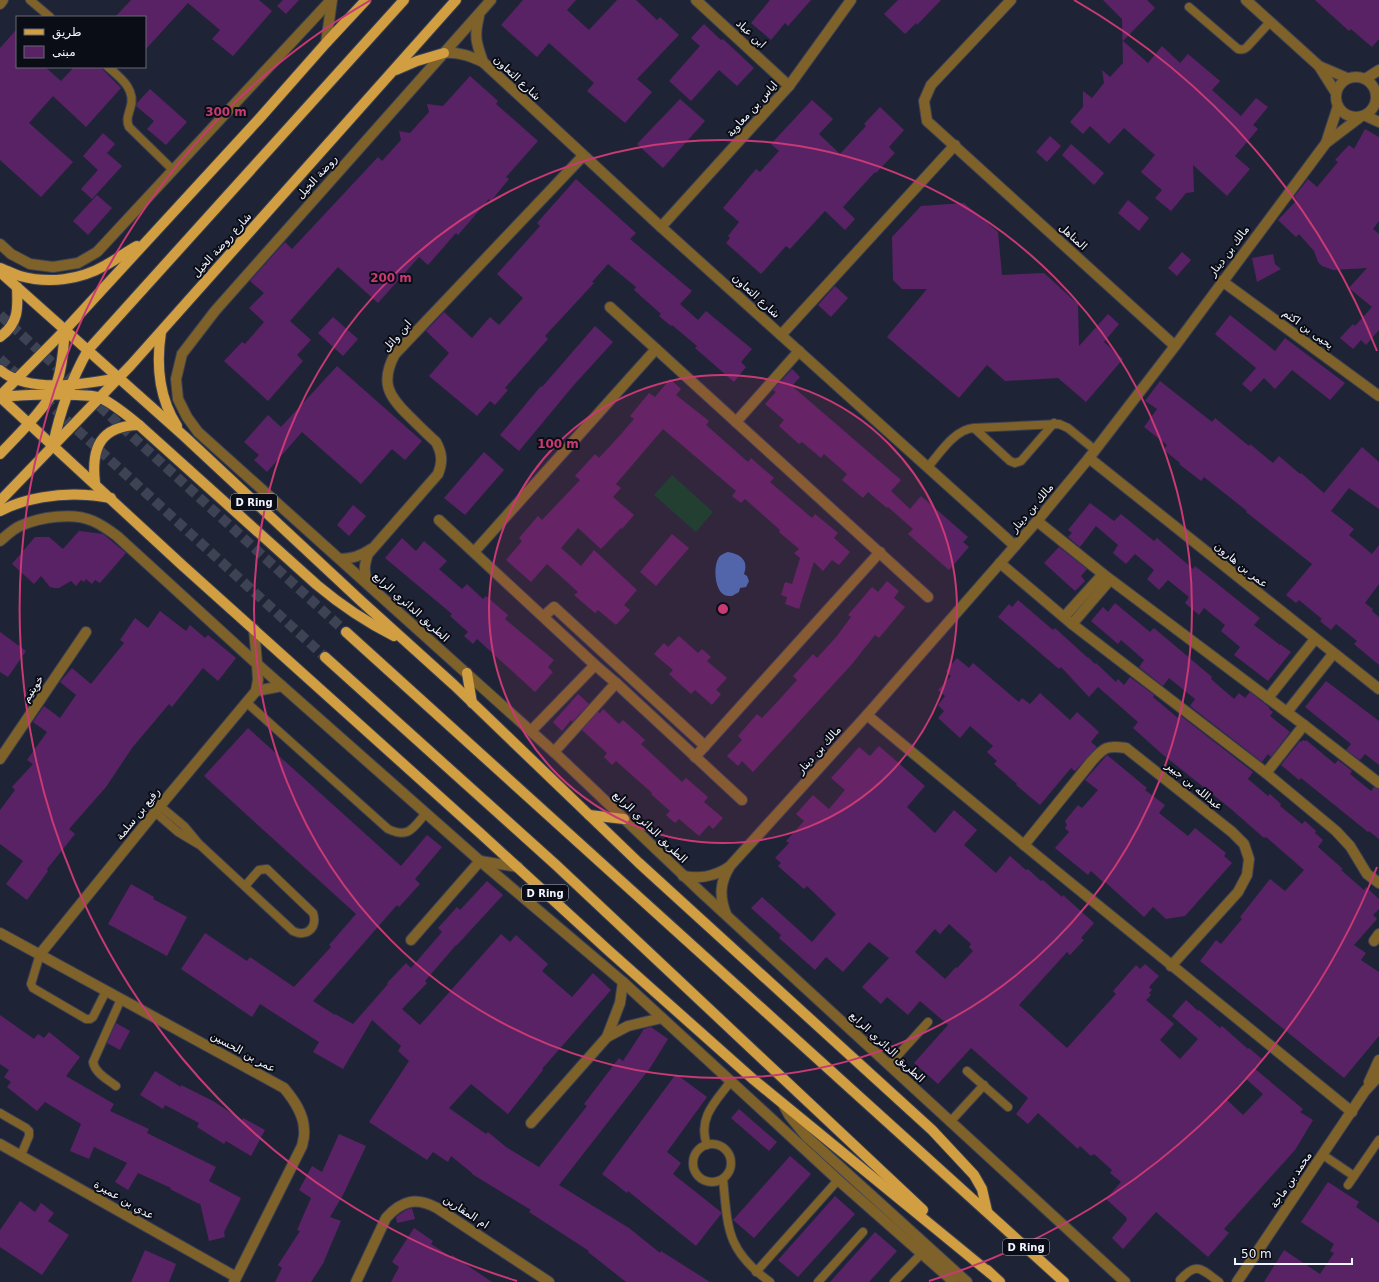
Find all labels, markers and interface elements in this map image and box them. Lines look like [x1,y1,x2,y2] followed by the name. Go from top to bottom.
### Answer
[16,16,146,68] legend
[733,17,769,51] street label: ابن عباد
[52,25,82,40] text: طريق
[52,45,76,59] text: مبنى
[491,53,543,103] street label: شارع التعاون
[724,79,780,139] street label: اياس بن معاوية
[205,105,247,119] text: 300 m
[294,152,340,202] street label: روضة الخيل
[190,210,254,280] street label: شارع روضة الخيل
[1056,221,1090,253] street label: المناهل
[1205,223,1252,280] street label: مالك بن دينار
[370,271,412,285] text: 200 m
[729,271,783,321] street label: شارع التعاون
[1280,306,1336,352] street label: يحيى بن اكثم
[380,317,414,355] street label: ابن وائل
[537,437,579,451] text: 100 m
[1007,481,1056,536] street label: مالك بن دينار
[231,494,277,510] road number: D Ring
[1212,539,1270,591] street label: عمر بن هارون
[370,569,452,645] street label: الطريق الدائري الرابع
[716,602,730,616] centre of rings
[19,673,47,705] street label: خويتيم
[793,723,844,777] street label: مالك بن دينار
[1162,758,1225,813] street label: عبدالله بن جبير
[113,785,163,843] street label: رفيع بن سلمة
[609,788,690,866] street label: الطريق الدائري الرابع
[522,885,568,901] road number: D Ring
[846,1009,927,1086] street label: الطريق الدائري الرابع
[208,1029,278,1075] street label: عمر بن الحسين
[1267,1149,1315,1211] street label: محمد بن ماجة
[92,1178,156,1222] street label: عدي بن عميرة
[441,1192,491,1232] street label: ام المقارين
[1003,1239,1049,1255] road number: D Ring
[1235,1240,1352,1266] scale bar
[1241,1247,1272,1261] text: 50 m

